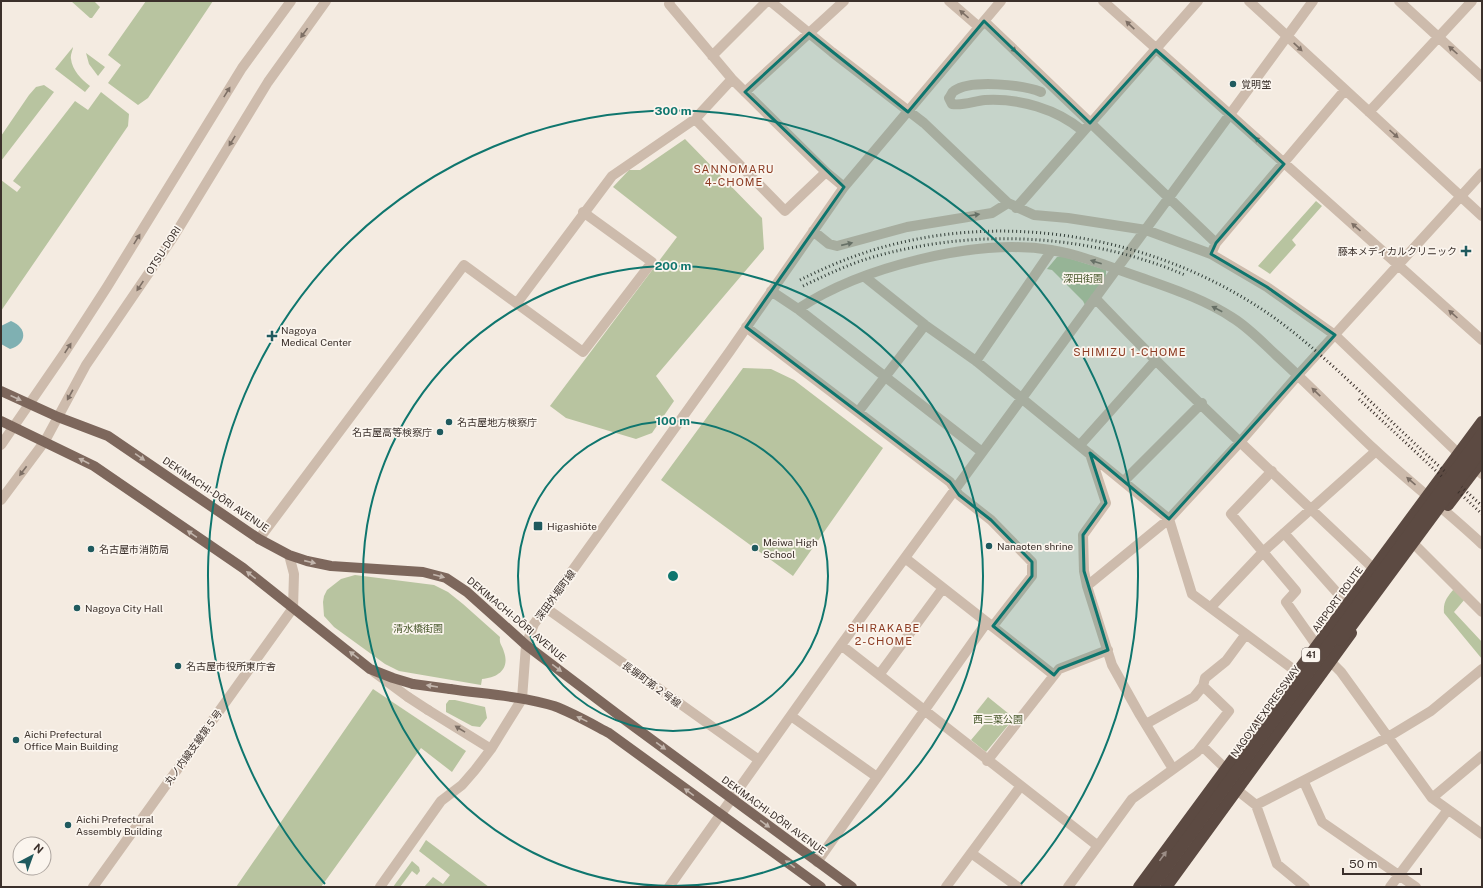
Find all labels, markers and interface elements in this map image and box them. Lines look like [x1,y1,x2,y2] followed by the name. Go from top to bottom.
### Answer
[959,9,969,19] one-way arrow
[1125,21,1134,30] one-way arrow
[300,27,308,38] one-way arrow
[1293,42,1303,51] one-way arrow
[1007,43,1017,52] one-way arrow
[1448,45,1458,55] one-way arrow
[1241,78,1271,90] place label: 覚明堂
[1228,79,1238,89] marker: 覚明堂
[224,86,231,98] one-way arrow
[655,104,692,118] text: 300 m
[1389,130,1399,139] one-way arrow
[228,135,235,147] one-way arrow
[1254,136,1264,146] one-way arrow
[693,163,775,188] district label: SANNOMARU 4-CHOME
[968,212,980,218] one-way arrow
[1351,222,1361,232] one-way arrow
[143,224,183,276] street label: OTSU-DORI
[133,234,141,244] one-way arrow
[841,240,853,246] one-way arrow
[1338,245,1457,257] place label: 藤本メディカルクリニック
[1460,245,1472,257] marker: 藤本メディカルクリニック
[655,259,691,273] text: 200 m
[1089,259,1101,265] one-way arrow
[1063,272,1103,284] park label: 深田街園
[136,281,144,291] one-way arrow
[1211,306,1222,313] one-way arrow
[1448,309,1458,318] one-way arrow
[281,324,352,348] place label: Nagoya Medical Center
[266,330,278,342] marker: Nagoya Medical Center
[64,343,71,354] one-way arrow
[1073,346,1187,358] district label: SHIMIZU 1-CHOME
[1311,388,1321,397] one-way arrow
[66,390,73,401] one-way arrow
[10,395,22,401] one-way arrow
[656,414,690,428] text: 100 m
[457,416,537,428] place label: 名古屋地方検察庁
[444,417,454,427] marker: 名古屋地方検察庁
[352,426,432,438] place label: 名古屋高等検察庁
[435,427,445,437] marker: 名古屋高等検察庁
[135,453,146,461] one-way arrow
[161,454,271,534] street label: DEKIMACHI-DŌRI AVENUE
[79,458,90,464] one-way arrow
[19,465,27,476] one-way arrow
[1406,477,1416,486] one-way arrow
[532,520,544,532] marker: Higashiōte
[547,520,597,532] place label: Higashiōte
[187,530,197,538] one-way arrow
[763,536,818,560] place label: Meiwa High School
[997,540,1073,552] place label: Nanaoten shrine
[984,541,994,551] marker: Nanaoten shrine
[99,543,169,555] place label: 名古屋市消防局
[750,543,760,553] marker: Meiwa High School
[86,544,96,554] marker: 名古屋市消防局
[304,559,316,565] one-way arrow
[1309,564,1365,634] street label: AIRPORT ROUTE
[533,567,577,623] street label: 深田外堀町線
[666,569,680,583] centre of rings
[246,571,257,579] one-way arrow
[433,573,445,579] one-way arrow
[465,574,569,664] street label: DEKIMACHI-DŌRI AVENUE
[85,602,163,614] place label: Nagoya City Hall
[72,603,82,613] marker: Nagoya City Hall
[393,622,443,634] park label: 清水橋街園
[848,622,920,647] district label: SHIRAKABE 2-CHOME
[1302,648,1320,662] road number: 41
[348,651,359,660] one-way arrow
[620,659,684,709] street label: 長塀町第２号線
[186,660,276,672] place label: 名古屋市役所東庁舎
[173,661,183,671] marker: 名古屋市役所東庁舎
[1228,663,1302,759] street label: NAGOYA EXPRESSWAY
[551,664,562,672] one-way arrow
[426,683,438,689] one-way arrow
[162,707,224,787] street label: 丸ノ内線支線第５号
[973,713,1023,725] park label: 西二葉公園
[576,716,588,722] one-way arrow
[454,726,465,733] one-way arrow
[24,728,118,752] place label: Aichi Prefectural Office Main Building
[11,735,21,745] marker: Aichi Prefectural Office Main Building
[655,742,666,751] one-way arrow
[720,773,828,857] street label: DEKIMACHI-DŌRI AVENUE
[684,788,694,796] one-way arrow
[76,813,162,837] place label: Aichi Prefectural Assembly Building
[63,820,73,830] marker: Aichi Prefectural Assembly Building
[760,820,770,828] one-way arrow
[12,836,52,876] north arrow
[31,841,46,856] text: N
[1158,850,1167,861] one-way arrow
[1343,850,1421,876] scale bar
[1349,857,1377,871] text: 50 m
[784,860,795,868] one-way arrow

